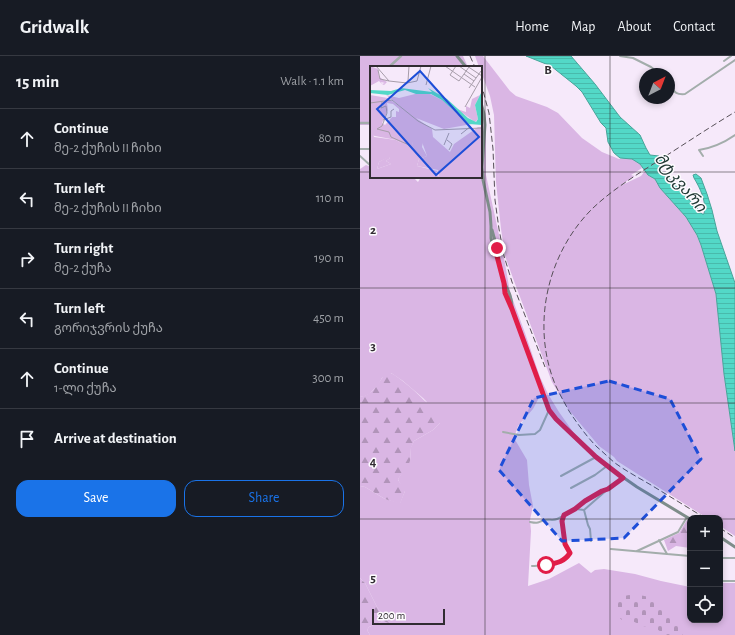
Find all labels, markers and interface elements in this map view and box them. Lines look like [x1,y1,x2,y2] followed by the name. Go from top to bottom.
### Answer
[20,18,89,37] text: Gridwalk
[515,20,549,34] text: Home
[571,20,595,34] text: Map
[617,20,651,34] text: About
[673,20,715,34] text: Contact
[544,64,552,77] text: B
[370,66,482,178] inset map
[639,68,675,104] north arrow
[16,73,59,90] text: 15 min
[280,75,344,88] text: Walk · 1.1 km
[54,121,109,136] text: Continue
[16,128,38,150] icon: ahead
[318,132,344,145] text: 80 m
[54,142,162,155] text: მე-2 ქუჩის II ჩიხი
[651,150,710,216] water label: მტკვარი
[54,181,105,196] text: Turn left
[16,188,38,210] icon: left
[316,192,344,205] text: 110 m
[54,202,162,215] text: მე-2 ქუჩის II ჩიხი
[370,224,376,237] text: 2
[488,239,506,257] route end
[54,241,113,256] text: Turn right
[16,248,38,270] icon: right
[314,252,344,265] text: 190 m
[54,262,112,275] text: მე-2 ქუჩა
[54,301,105,316] text: Turn left
[16,308,38,330] icon: left
[313,312,344,325] text: 450 m
[54,322,163,335] text: გორიჯვრის ქუჩა
[370,340,376,353] text: 3
[54,361,109,376] text: Continue
[16,368,38,390] icon: ahead
[312,372,344,385] text: 300 m
[54,382,117,395] text: 1-ლი ქუჩა
[16,428,38,450] icon: arrive
[54,431,177,446] text: Arrive at destination
[370,456,377,469] text: 4
[16,480,176,517] button: Save
[184,480,344,517] button: Share
[687,515,723,623] map controls
[687,515,723,551] button: +
[687,551,723,587] button: −
[537,556,555,574] route start
[370,572,376,585] text: 5
[687,587,723,623] button: locate
[372,607,445,626] scale bar
[378,610,405,621] text: 200 m

